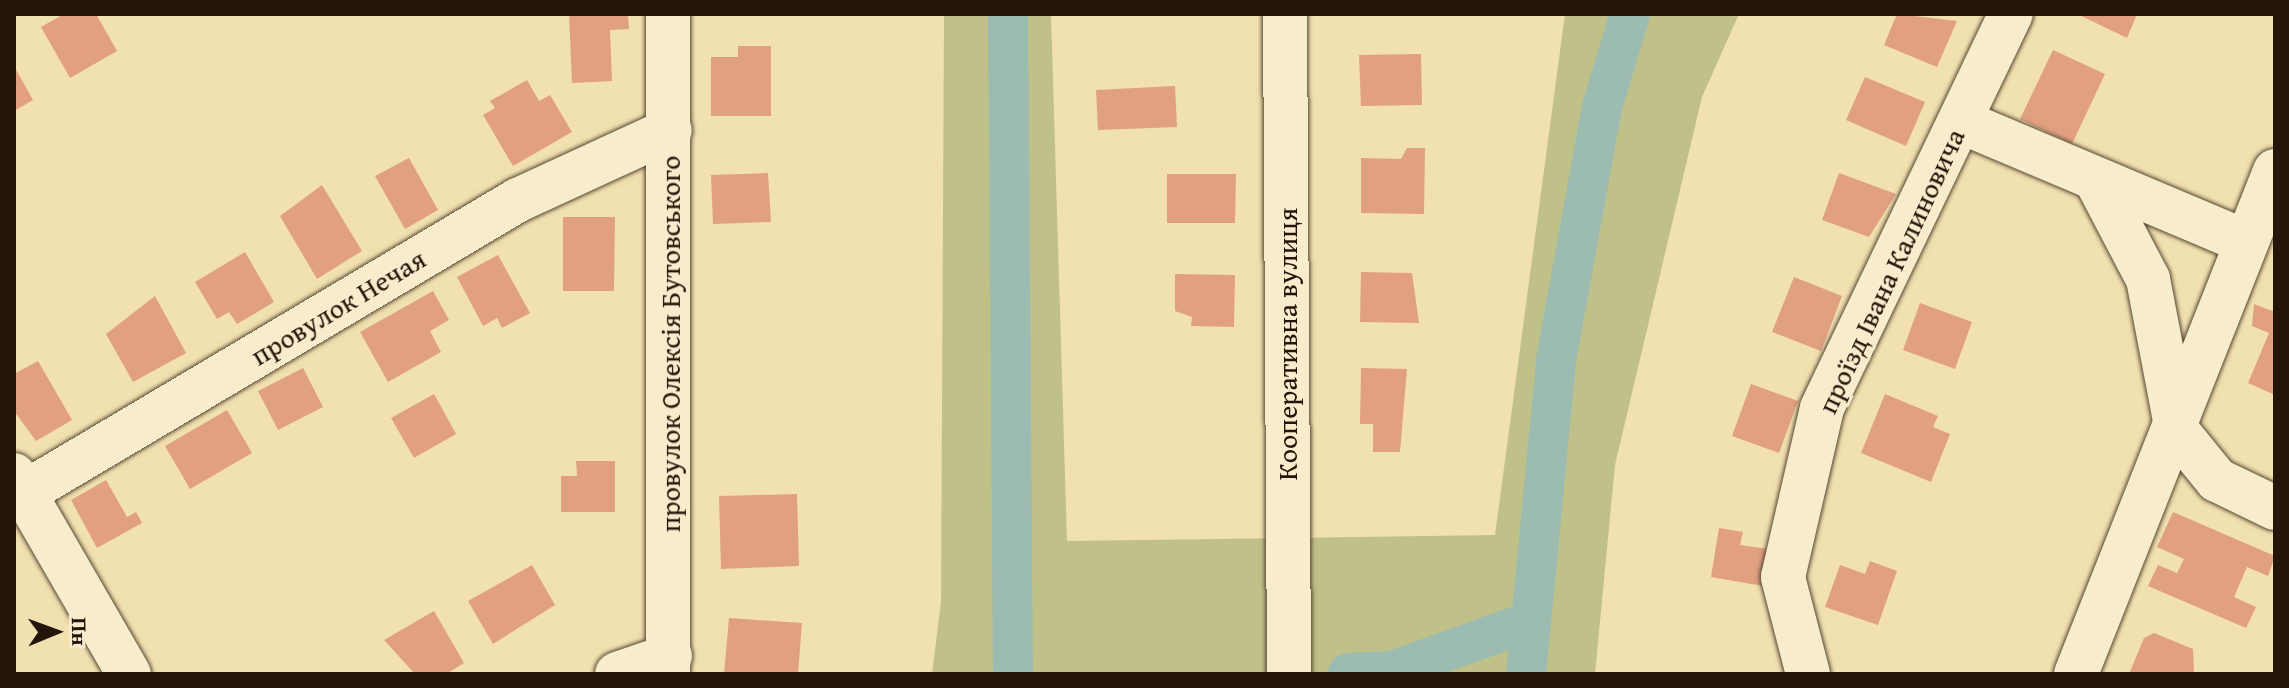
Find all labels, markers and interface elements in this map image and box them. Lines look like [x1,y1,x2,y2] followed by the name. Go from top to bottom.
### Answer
[1810,123,1972,419] street label: проїзд Івана Калиновича
[653,156,687,532] street label: провулок Олексія Бутовського
[1270,208,1304,480] street label: Кооперативна вулиця
[245,242,431,372] street label: провулок Нечая
[16,592,96,672] north arrow
[64,617,96,646] text: Пн

